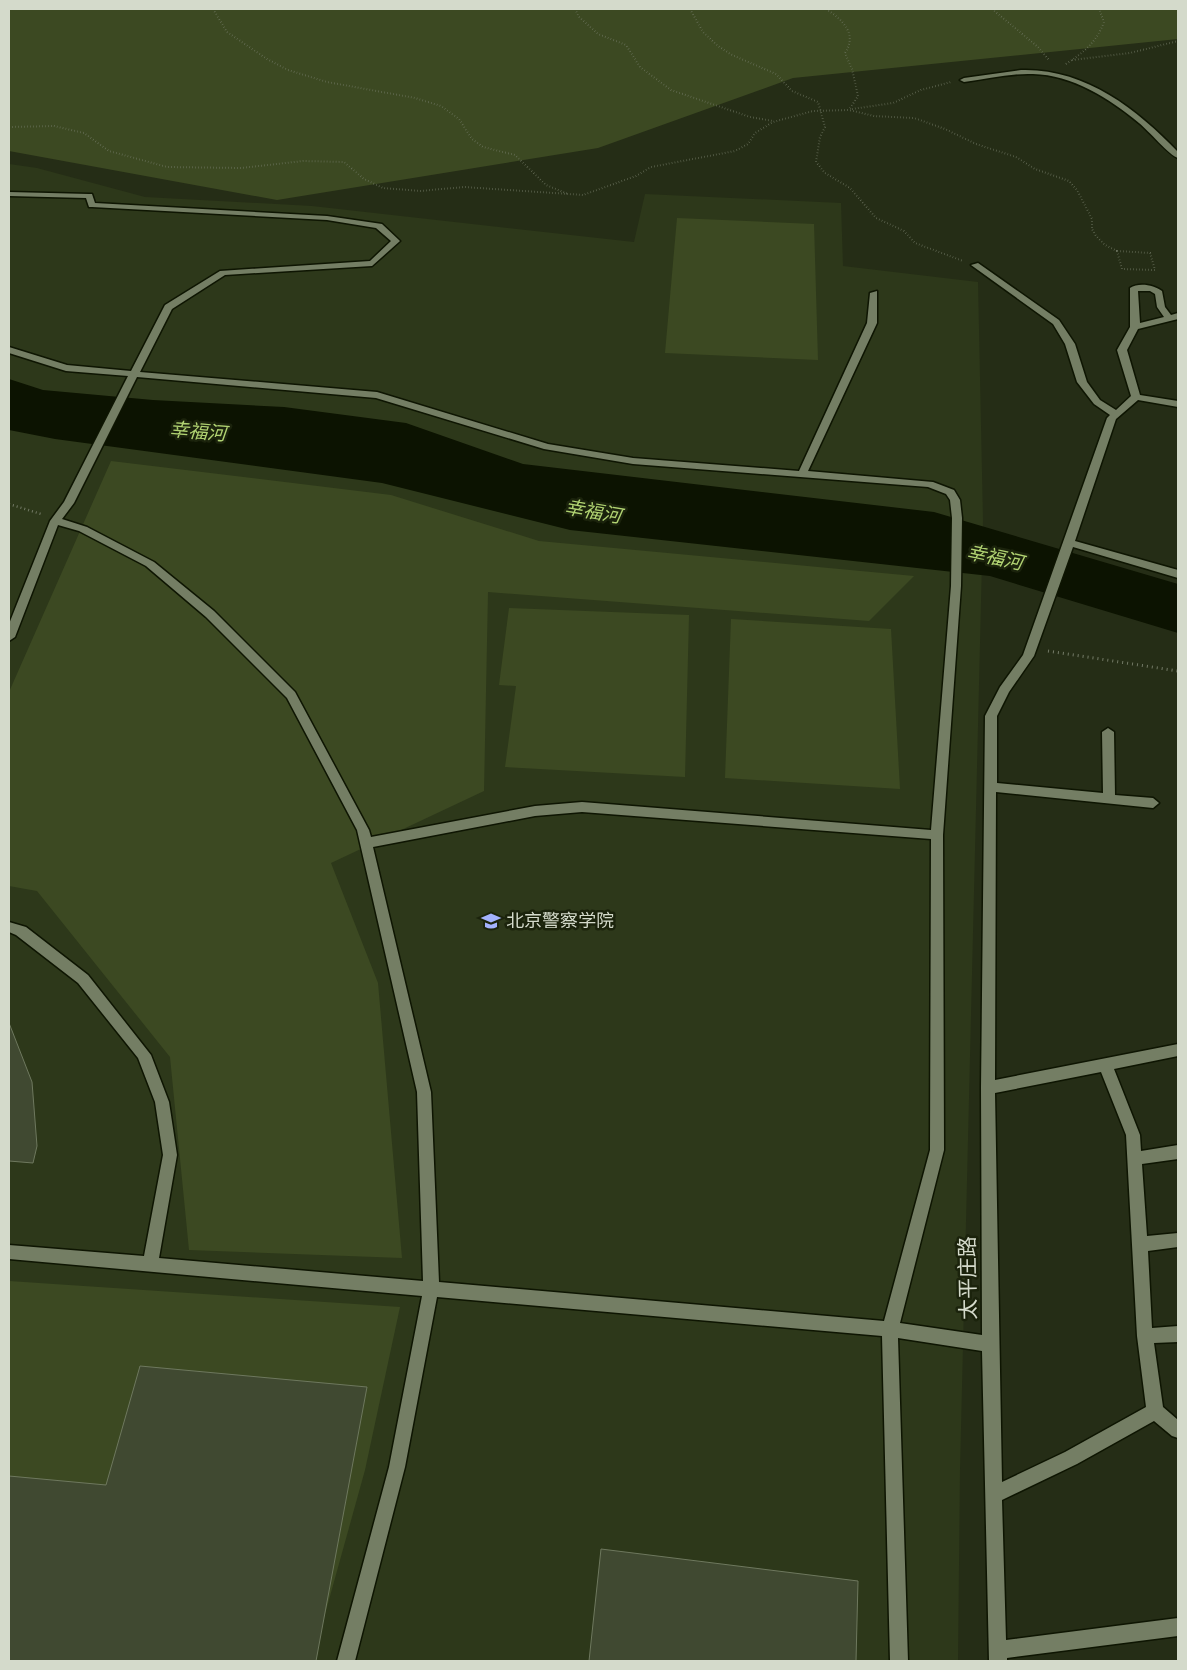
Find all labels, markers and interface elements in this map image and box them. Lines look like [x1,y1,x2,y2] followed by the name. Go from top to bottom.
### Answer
[169,418,231,445] water label: 幸福河
[563,495,627,527] water label: 幸福河
[965,540,1029,575] water label: 幸福河
[480,910,502,932] school or university icon: 北京警察学院
[506,910,614,931] place label: 北京警察学院
[954,1236,980,1320] street label: 太平庄路

